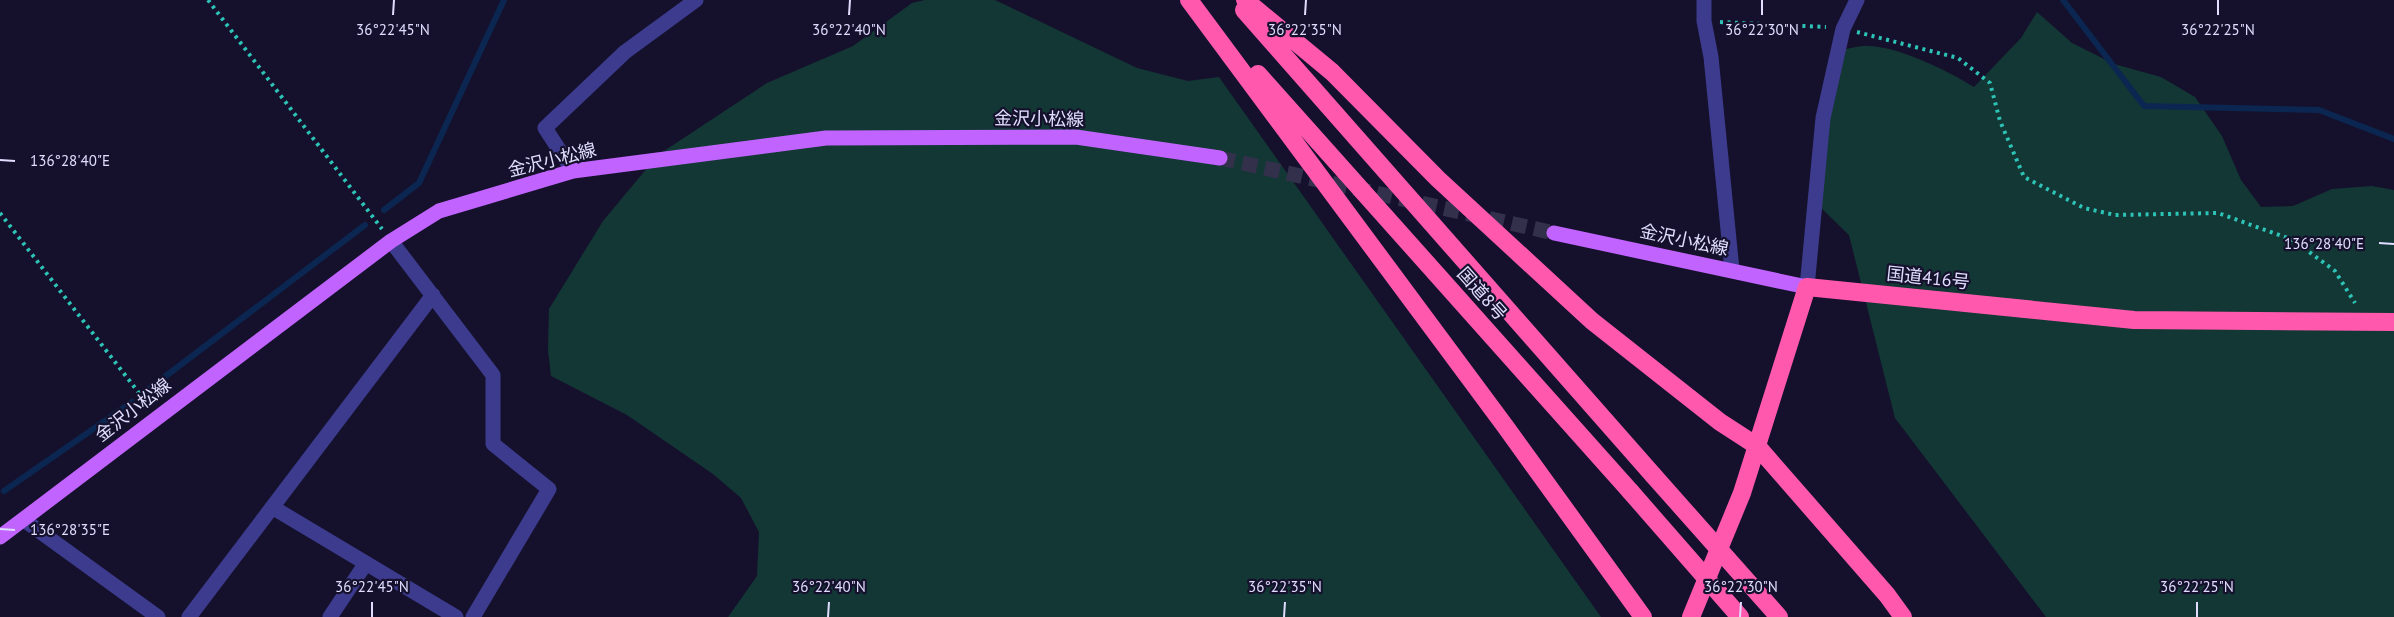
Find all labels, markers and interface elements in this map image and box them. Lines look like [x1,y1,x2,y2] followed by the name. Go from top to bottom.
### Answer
[356,20,430,39] text: 36°22'45"N
[812,20,886,39] text: 36°22'40"N
[1268,20,1342,39] text: 36°22'35"N
[1725,20,1799,39] text: 36°22'30"N
[2181,20,2255,39] text: 36°22'25"N
[994,106,1084,131] street label: 金沢小松線
[505,137,598,182] street label: 金沢小松線
[30,151,110,170] text: 136°28'40"E
[1638,219,1731,260] street label: 金沢小松線
[2284,234,2364,253] text: 136°28'40"E
[1452,262,1512,325] street label: 国道8号
[1885,262,1971,293] street label: 国道416号
[90,373,175,446] street label: 金沢小松線
[30,520,110,539] text: 136°28'35"E
[335,577,409,596] text: 36°22'45"N
[792,577,866,596] text: 36°22'40"N
[1248,577,1322,596] text: 36°22'35"N
[1704,577,1778,596] text: 36°22'30"N
[2160,577,2234,596] text: 36°22'25"N

